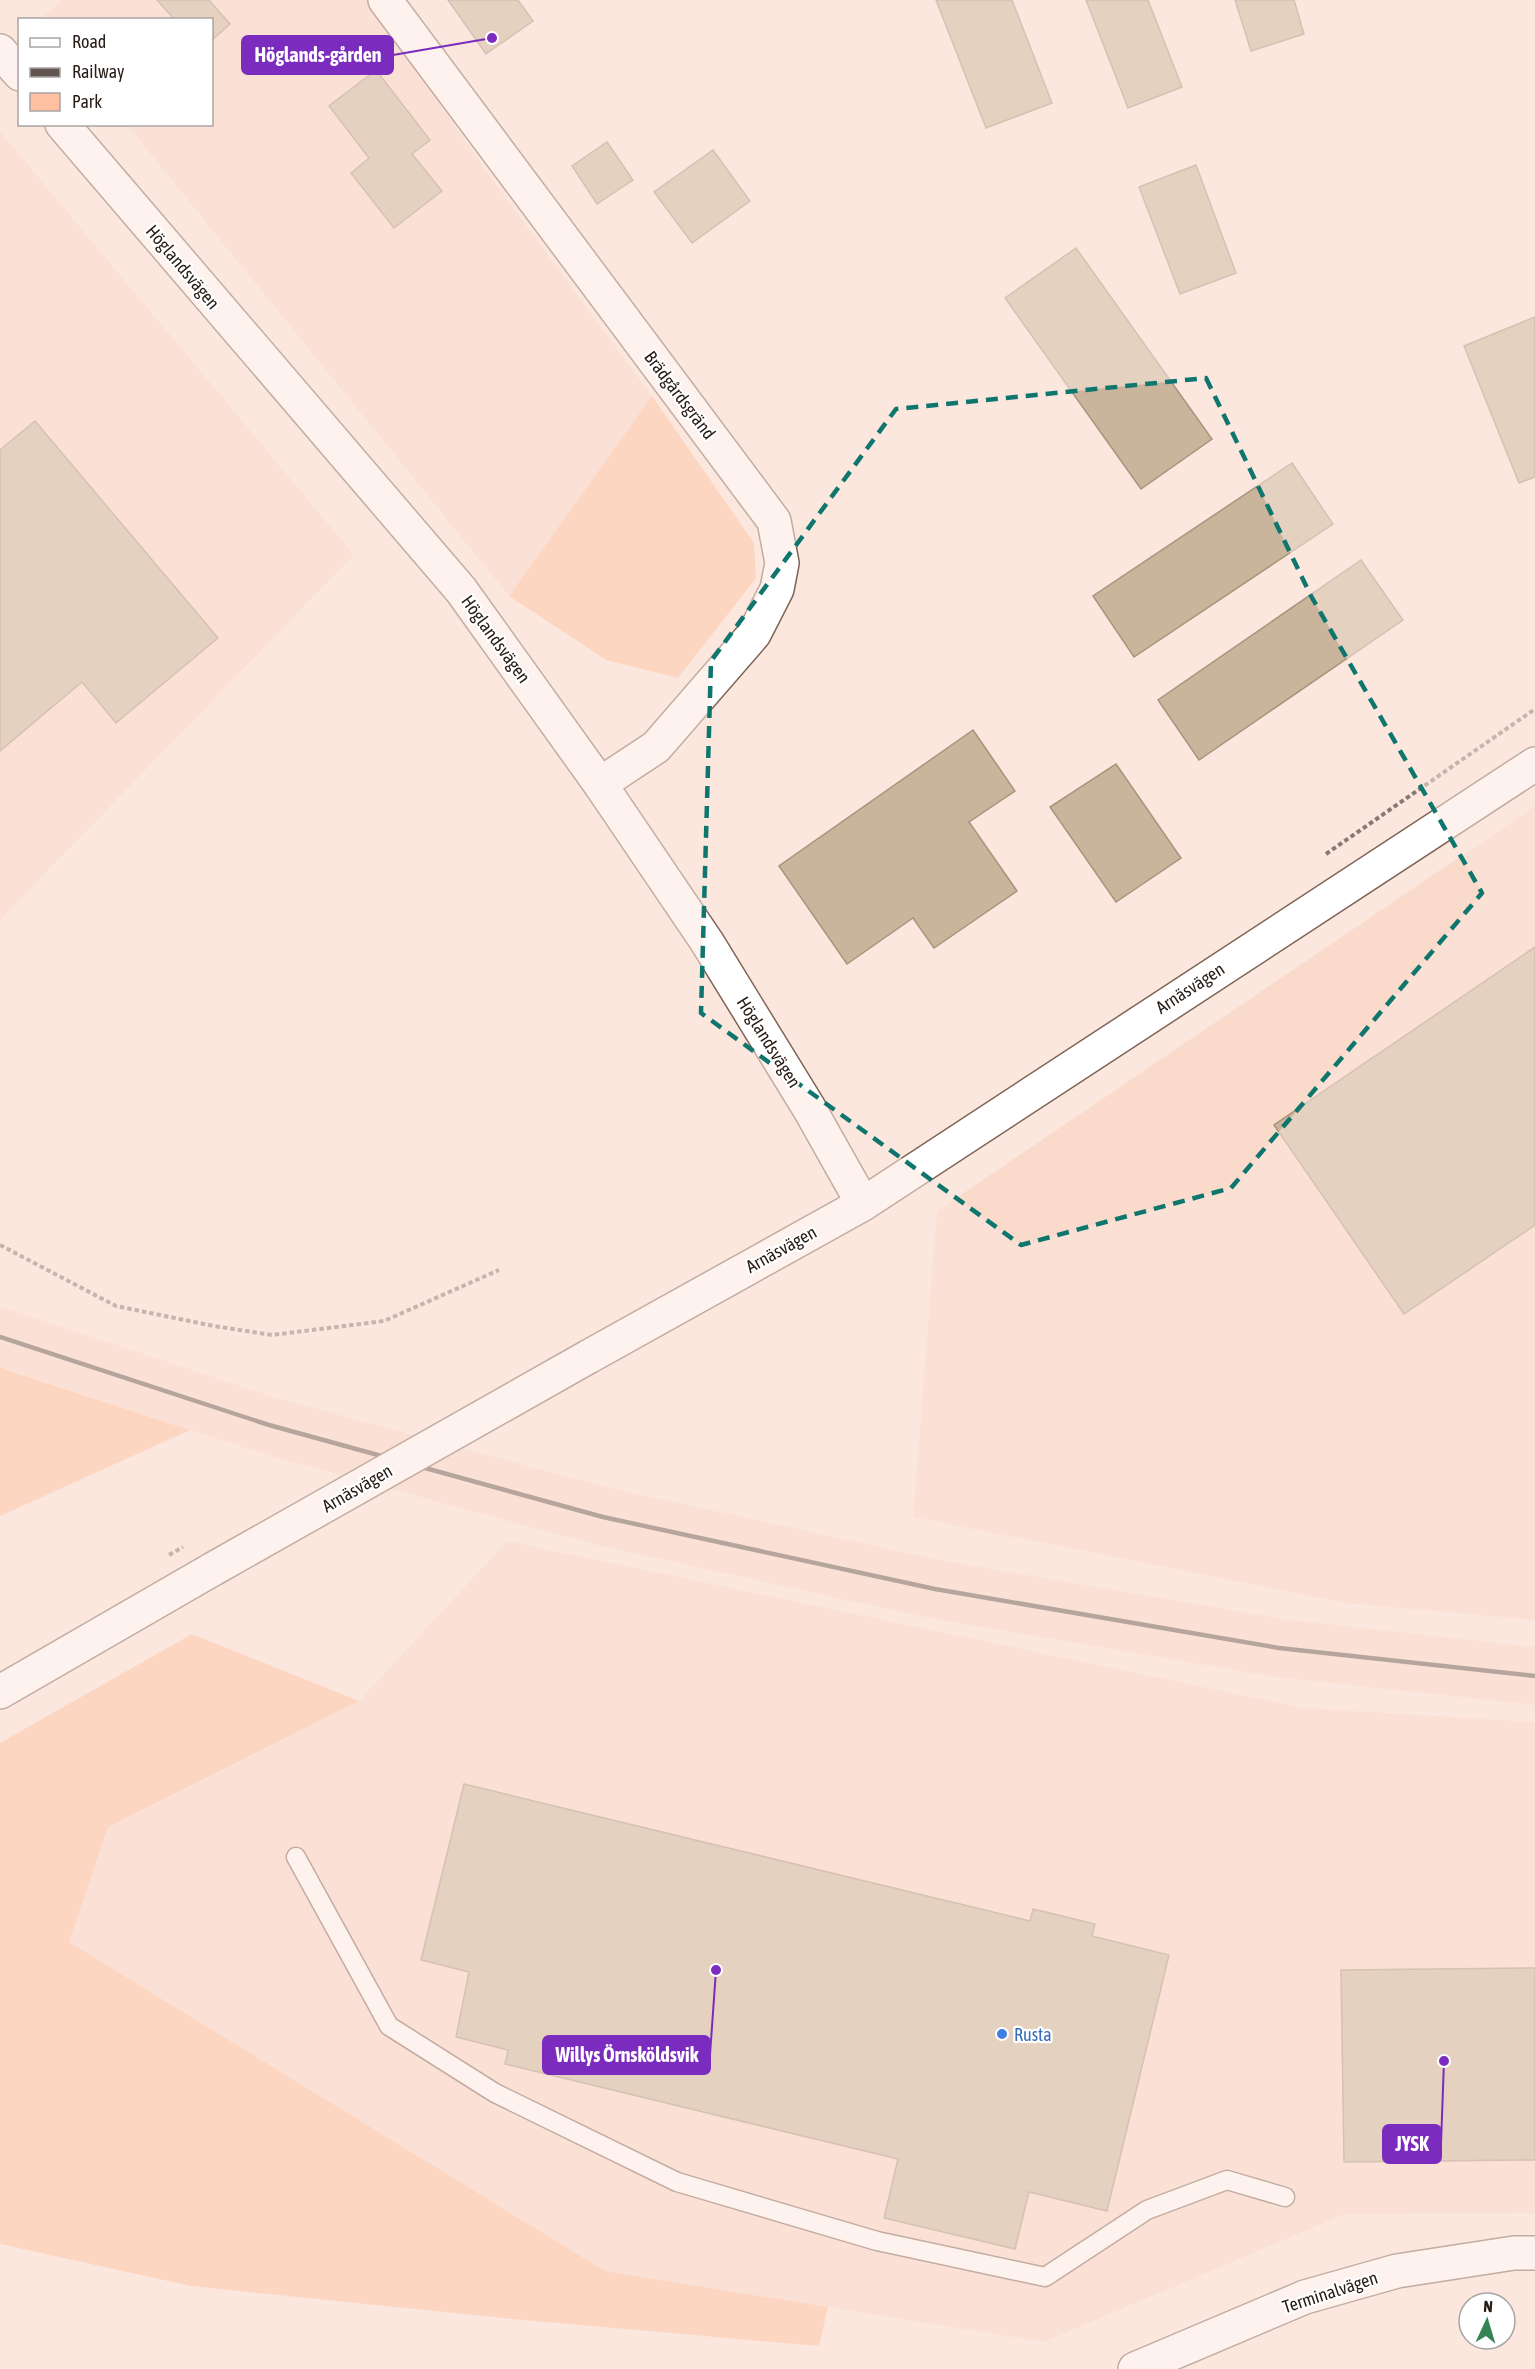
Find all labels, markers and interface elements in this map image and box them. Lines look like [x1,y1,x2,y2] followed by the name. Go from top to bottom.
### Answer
[18,18,213,126] legend
[72,31,106,52] text: Road
[242,36,393,74] callout: Höglands-gården
[254,43,382,66] text: Höglands-gården
[72,61,124,82] text: Railway
[72,91,102,112] text: Park
[142,221,224,313] street label: Höglandsvägen
[640,347,720,443] street label: Brädgårdsgränd
[457,591,535,687] street label: Höglandsvägen
[1152,958,1228,1018] street label: Arnäsvägen
[733,993,805,1091] street label: Höglandsvägen
[742,1221,820,1277] street label: Arnäsvägen
[318,1460,396,1516] street label: Arnäsvägen
[1014,2024,1052,2045] place label: Rusta
[995,2027,1009,2041] marker: Rusta
[543,2036,710,2074] callout: Willys Örnsköldsvik
[555,2043,699,2066] text: Willys Örnsköldsvik
[1383,2125,1441,2163] callout: JYSK
[1394,2132,1429,2155] text: JYSK
[1280,2267,1380,2317] street label: Terminalvägen
[1457,2291,1517,2351] north arrow
[1483,2297,1493,2315] text: N

